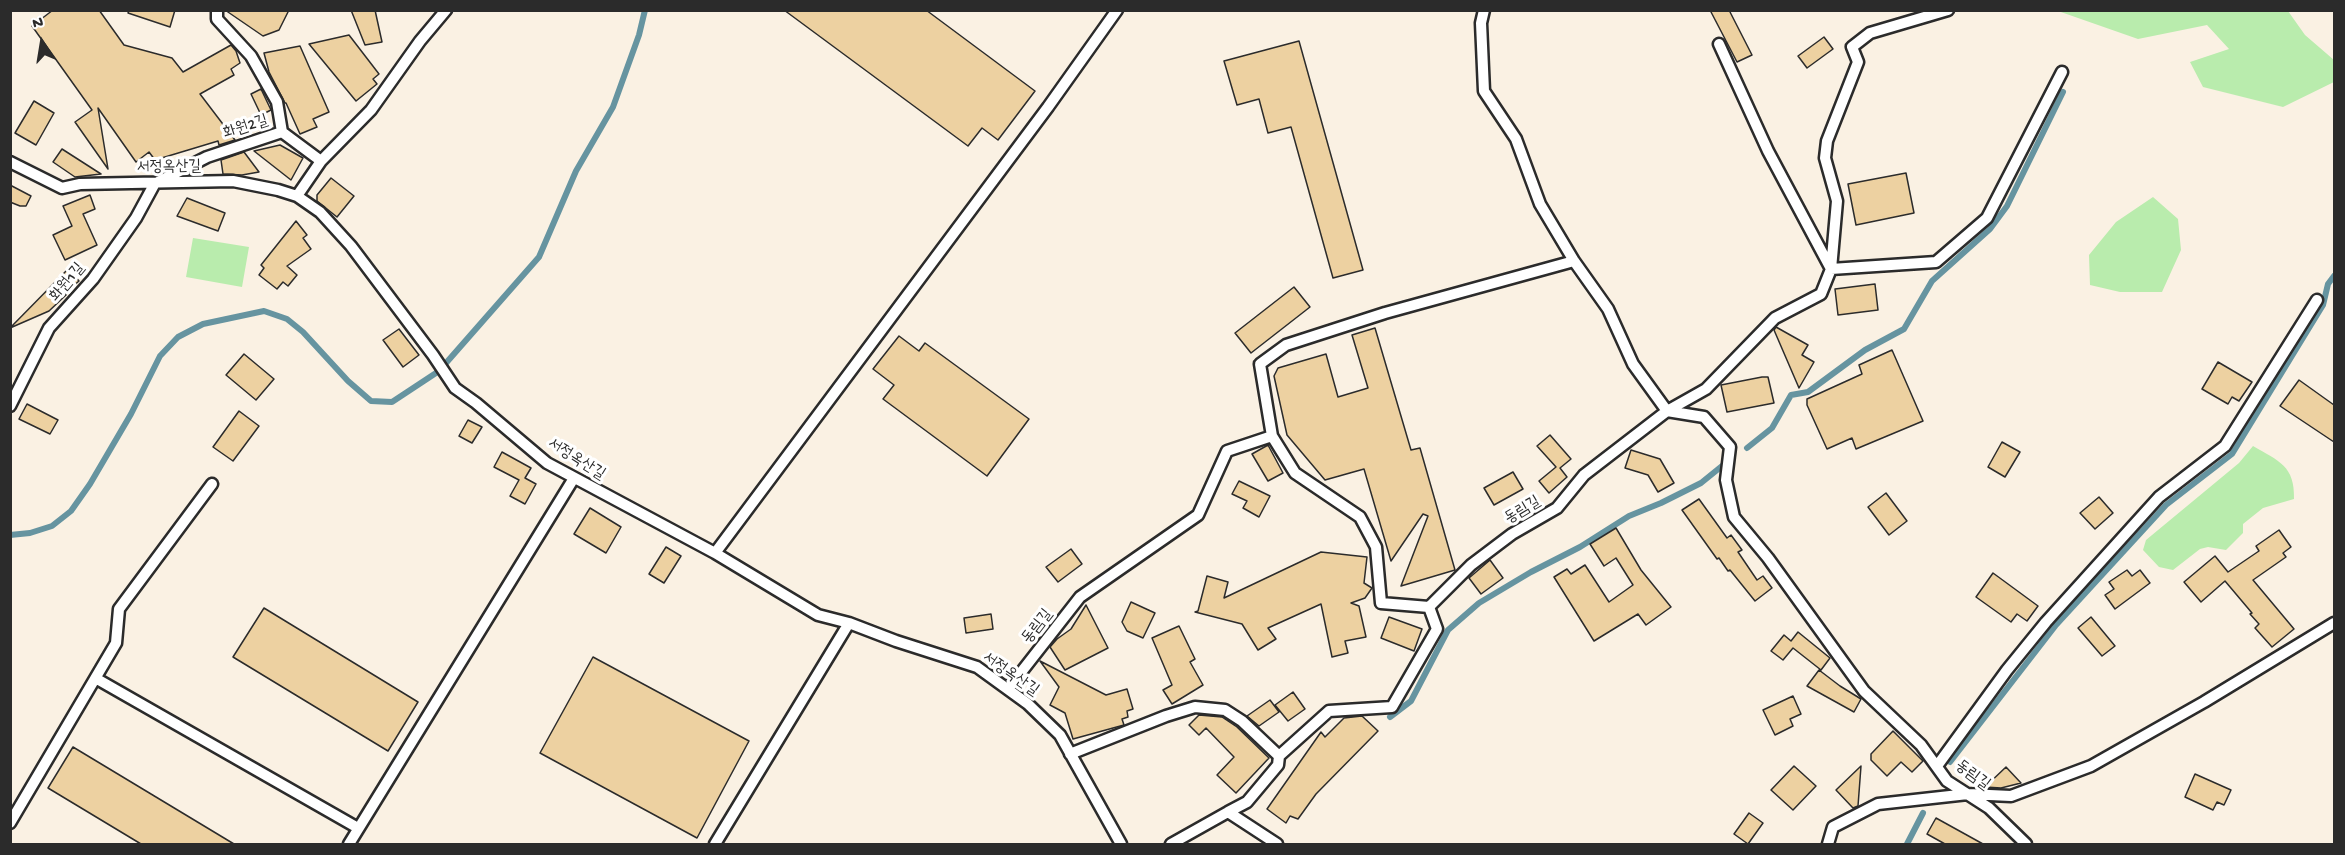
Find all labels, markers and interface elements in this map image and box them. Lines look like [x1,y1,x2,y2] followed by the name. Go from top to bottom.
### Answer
[12,12,72,72] north arrow
[31,14,45,34] text: N
[221,112,271,144] street label: 화원2길
[137,158,201,178] street label: 서정옥산길
[46,260,90,306] street label: 화원1길
[544,435,608,485] street label: 서정옥산길
[1502,493,1544,529] street label: 동림길
[1019,606,1057,648] street label: 동림길
[978,649,1042,701] street label: 서정옥산길
[1951,757,1993,795] street label: 동림길

